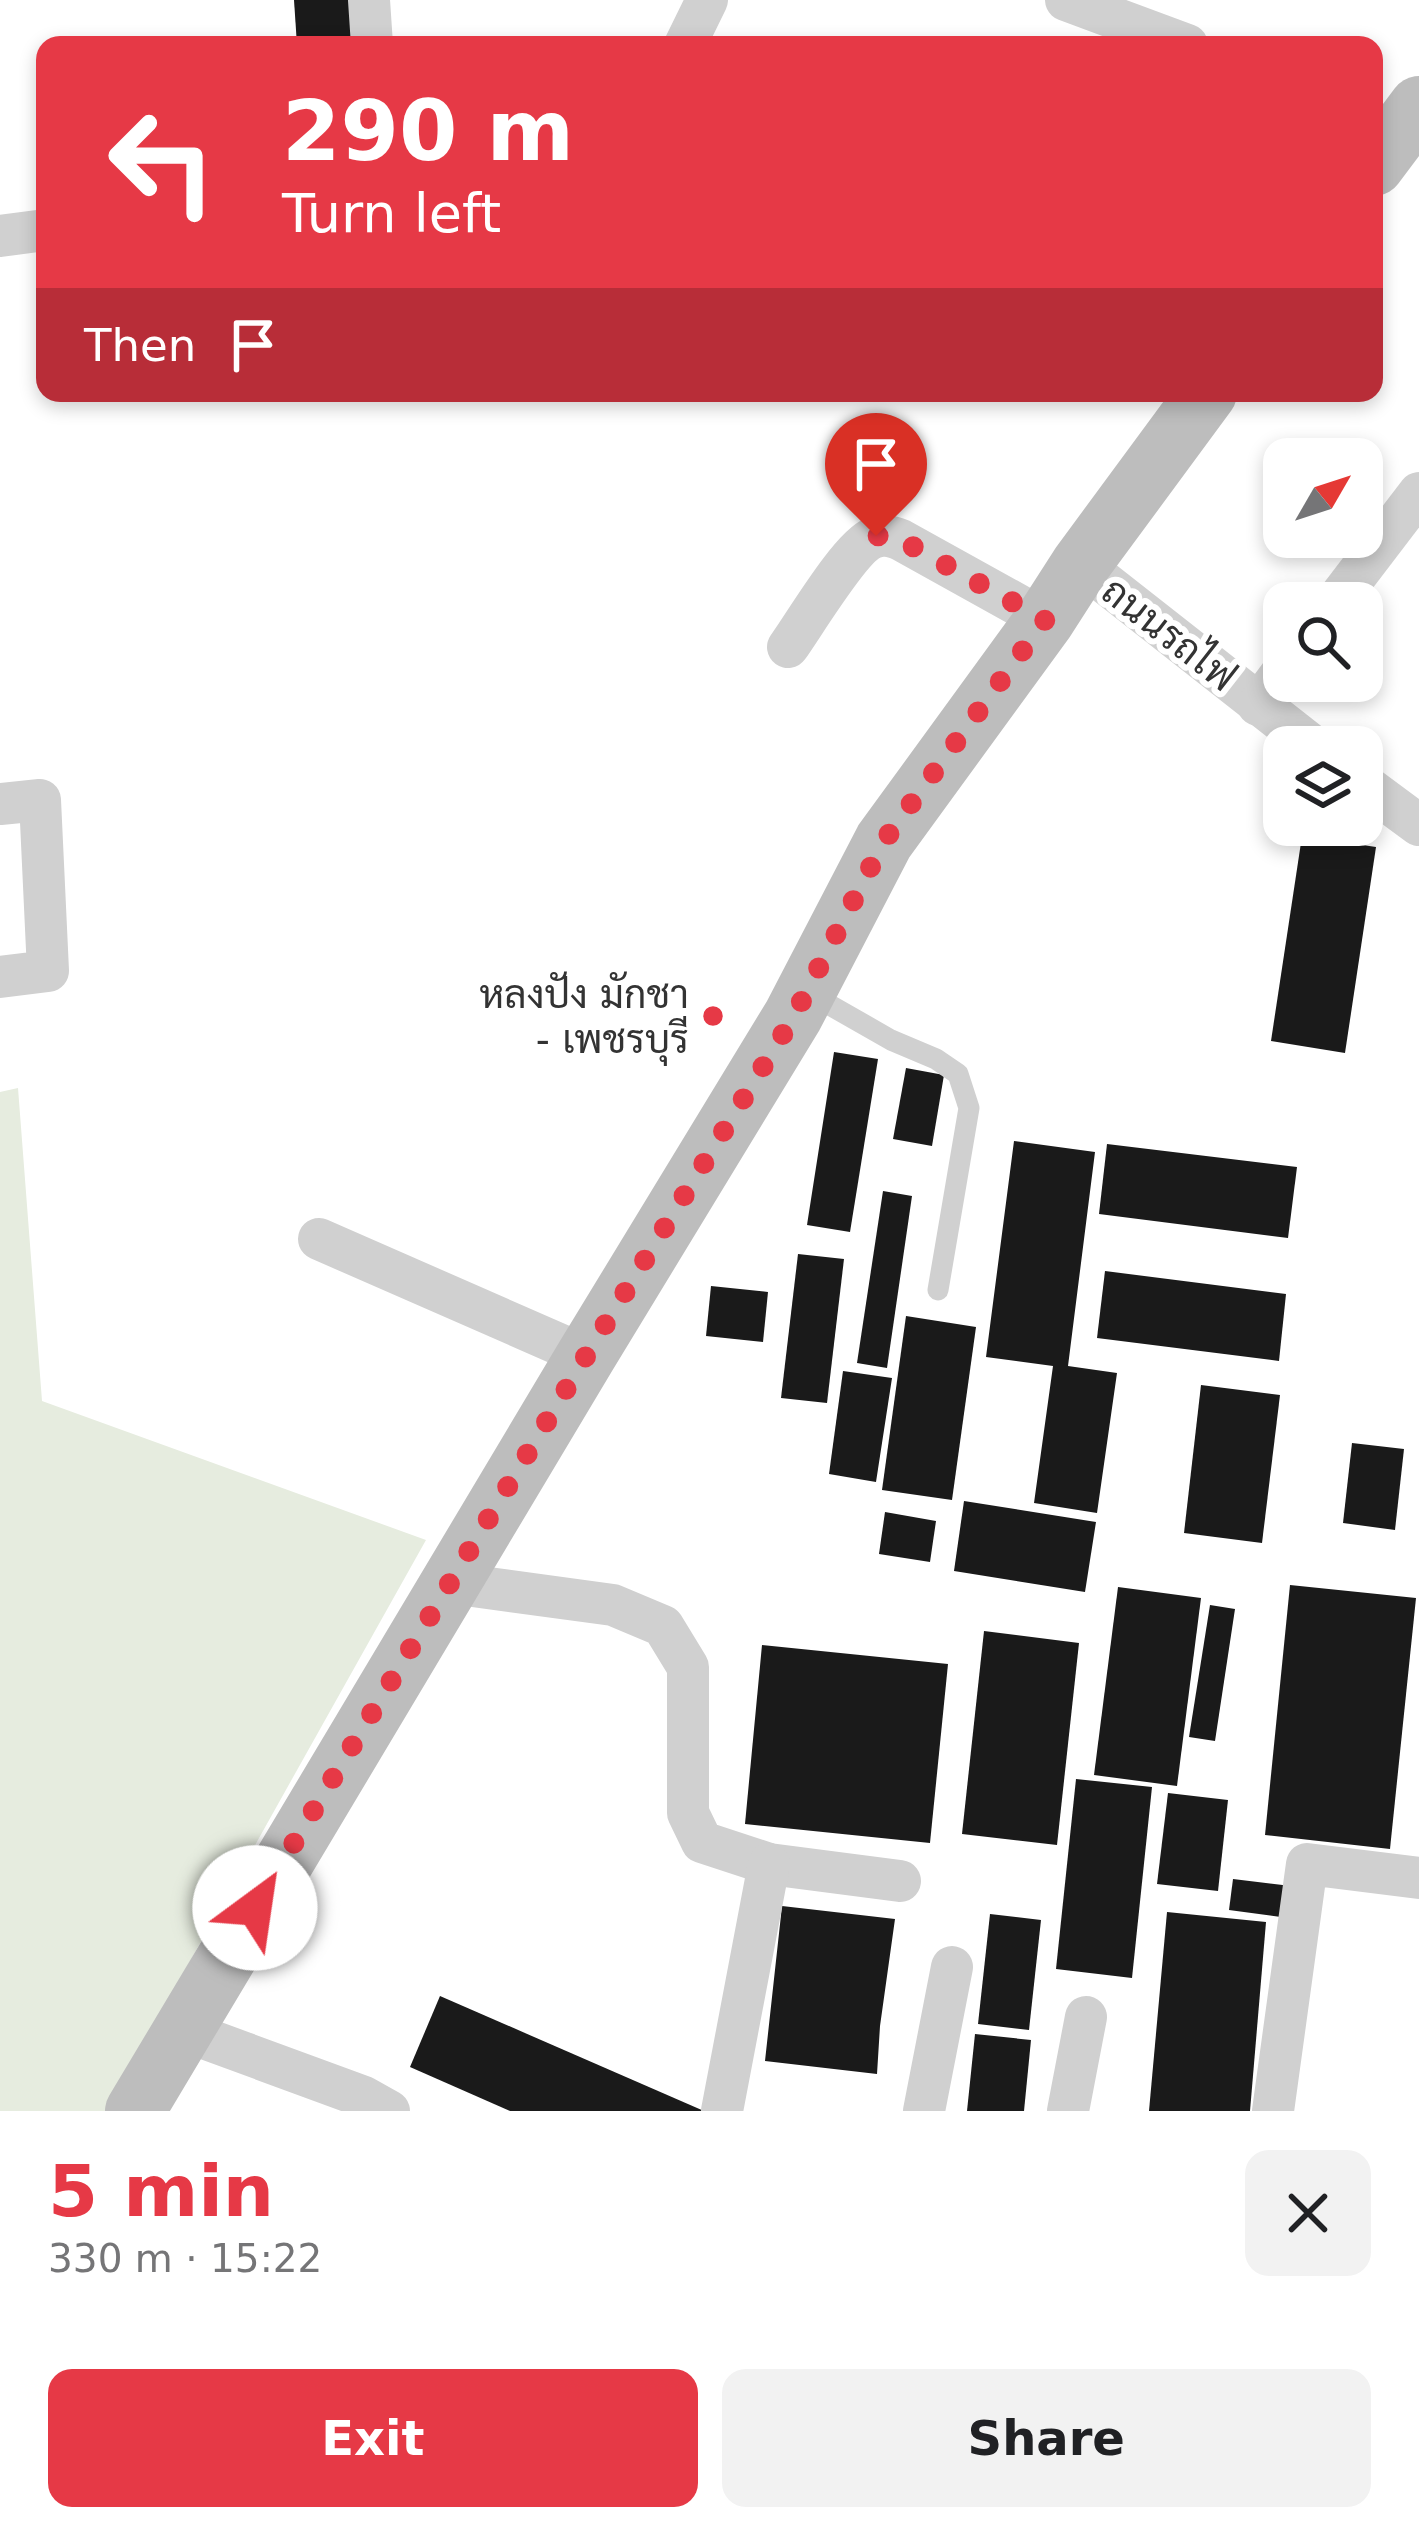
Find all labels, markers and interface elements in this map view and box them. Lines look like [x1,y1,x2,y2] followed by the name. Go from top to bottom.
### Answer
[282,82,574,180] text: 290 m
[84,84,240,240] icon: left
[282,182,501,245] text: Turn left
[220,312,286,378] icon: arrive
[84,319,196,372] text: Then
[825,413,927,536] pin
[843,431,909,497] icon: arrive
[1263,438,1383,558] north arrow
[1263,438,1383,846] map controls
[1093,566,1247,700] street label: ถนนรถไฟ
[1263,582,1383,702] button: search
[1263,726,1383,846] button: layers
[479,971,689,1066] place label: หลงปัง มักชา - เพชรบุรี
[700,1003,726,1029] marker: หลงปัง มักชา - เพชรบุรี
[192,1845,318,1971] position arrow
[48,2149,274,2233] text: 5 min
[1245,2150,1371,2276] button: close
[48,2236,322,2281] text: 330 m · 15:22
[48,2369,698,2507] button: Exit
[722,2369,1371,2507] button: Share

